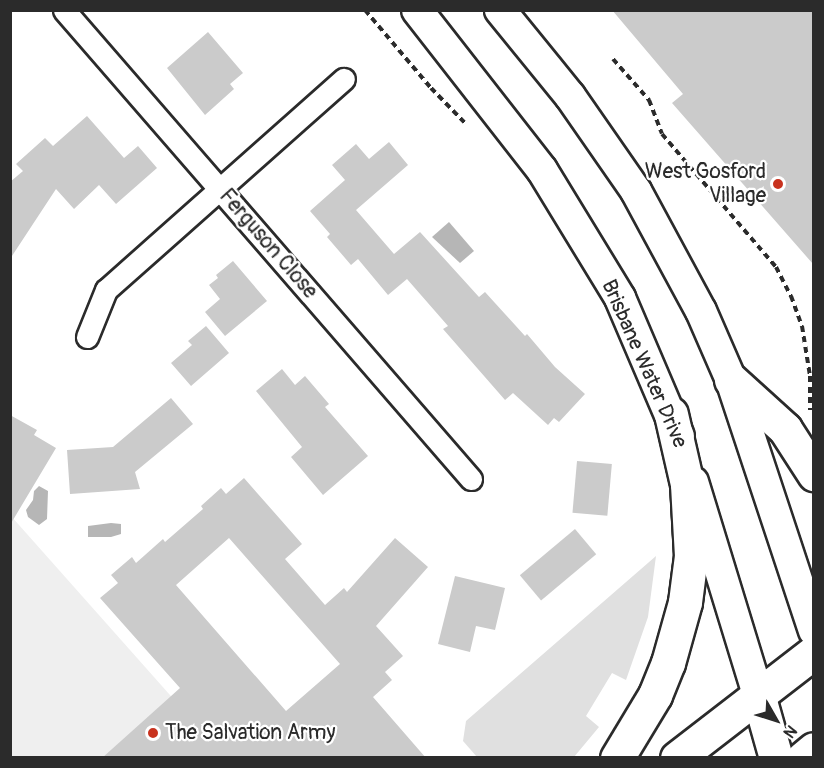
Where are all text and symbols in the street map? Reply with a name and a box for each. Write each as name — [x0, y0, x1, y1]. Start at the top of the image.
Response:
place label: West Gosford Village — [645, 159, 766, 209]
marker: West Gosford Village — [771, 177, 785, 191]
street label: Ferguson Close — [214, 184, 322, 304]
street label: Brisbane Water Drive — [596, 276, 692, 452]
north arrow — [746, 690, 806, 750]
place label: The Salvation Army — [165, 720, 335, 746]
text: N — [779, 721, 801, 742]
marker: The Salvation Army — [146, 726, 160, 740]

